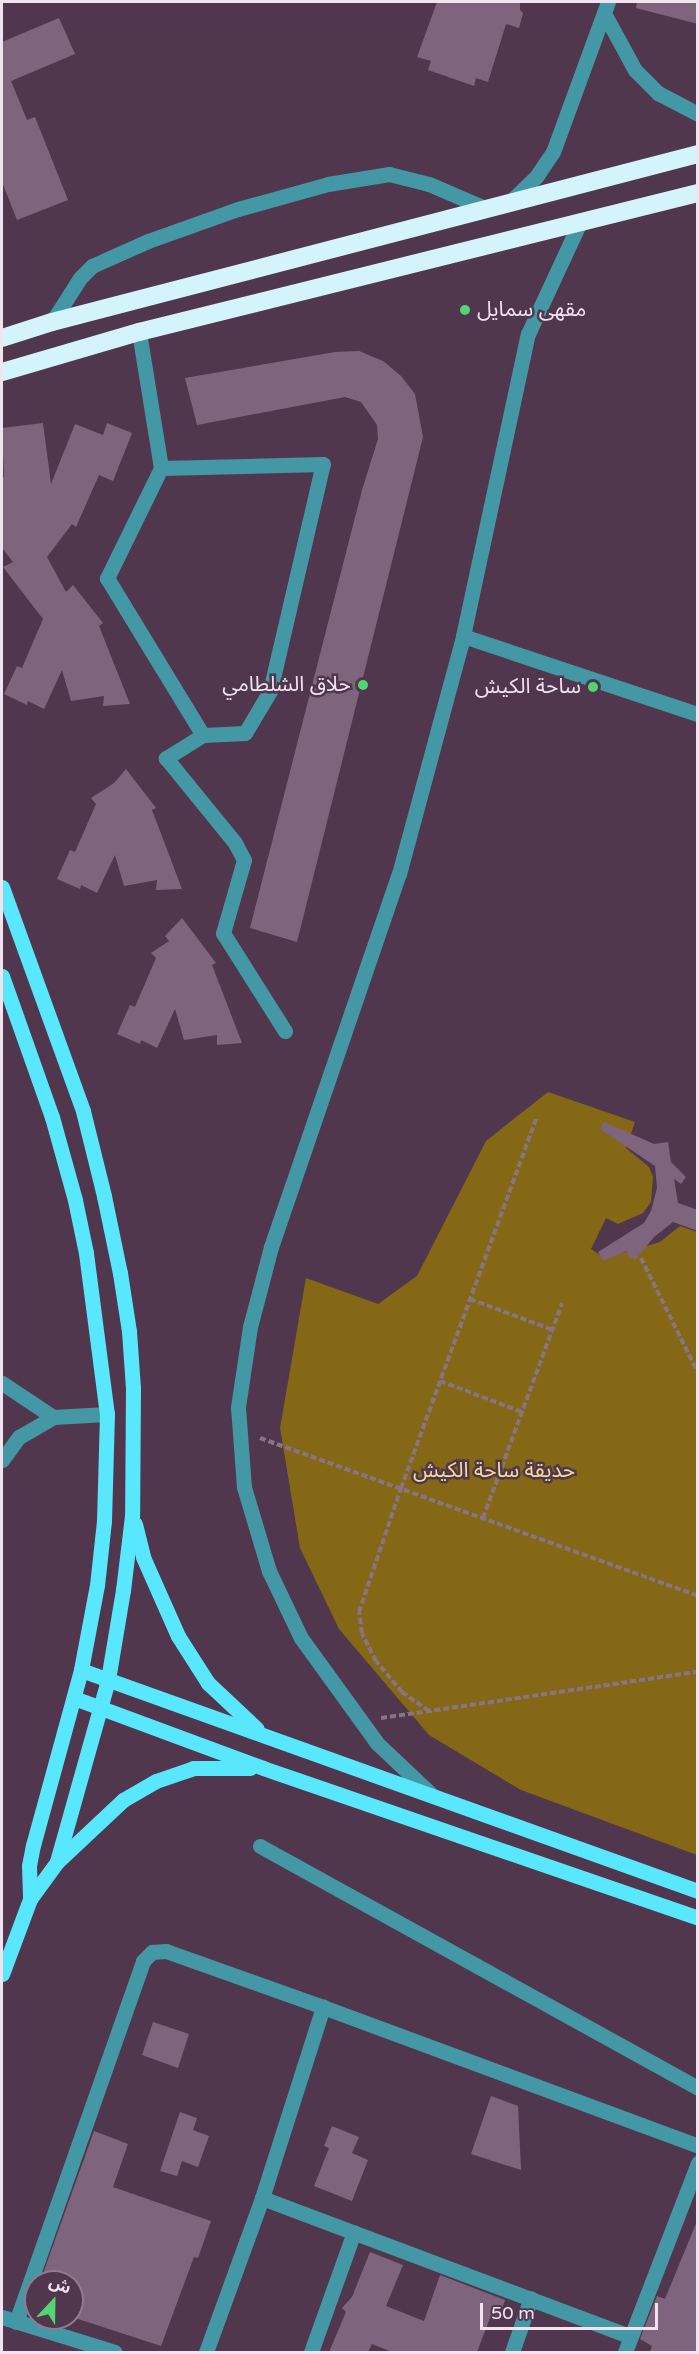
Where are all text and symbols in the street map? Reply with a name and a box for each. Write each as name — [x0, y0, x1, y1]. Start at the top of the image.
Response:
place label: مقهى سمايل — [477, 297, 586, 323]
marker: مقهى سمايل — [458, 303, 472, 317]
place label: حلاق الشلطامي — [222, 672, 351, 698]
place label: ساحة الكيش — [475, 674, 581, 700]
marker: حلاق الشلطامي — [356, 678, 370, 692]
marker: ساحة الكيش — [586, 680, 600, 694]
park label: حديقة ساحة الكيش — [413, 1458, 575, 1484]
north arrow — [24, 2270, 84, 2330]
text: ش — [46, 2272, 74, 2299]
scale bar — [483, 2291, 662, 2329]
text: 50 m — [491, 2302, 535, 2324]

